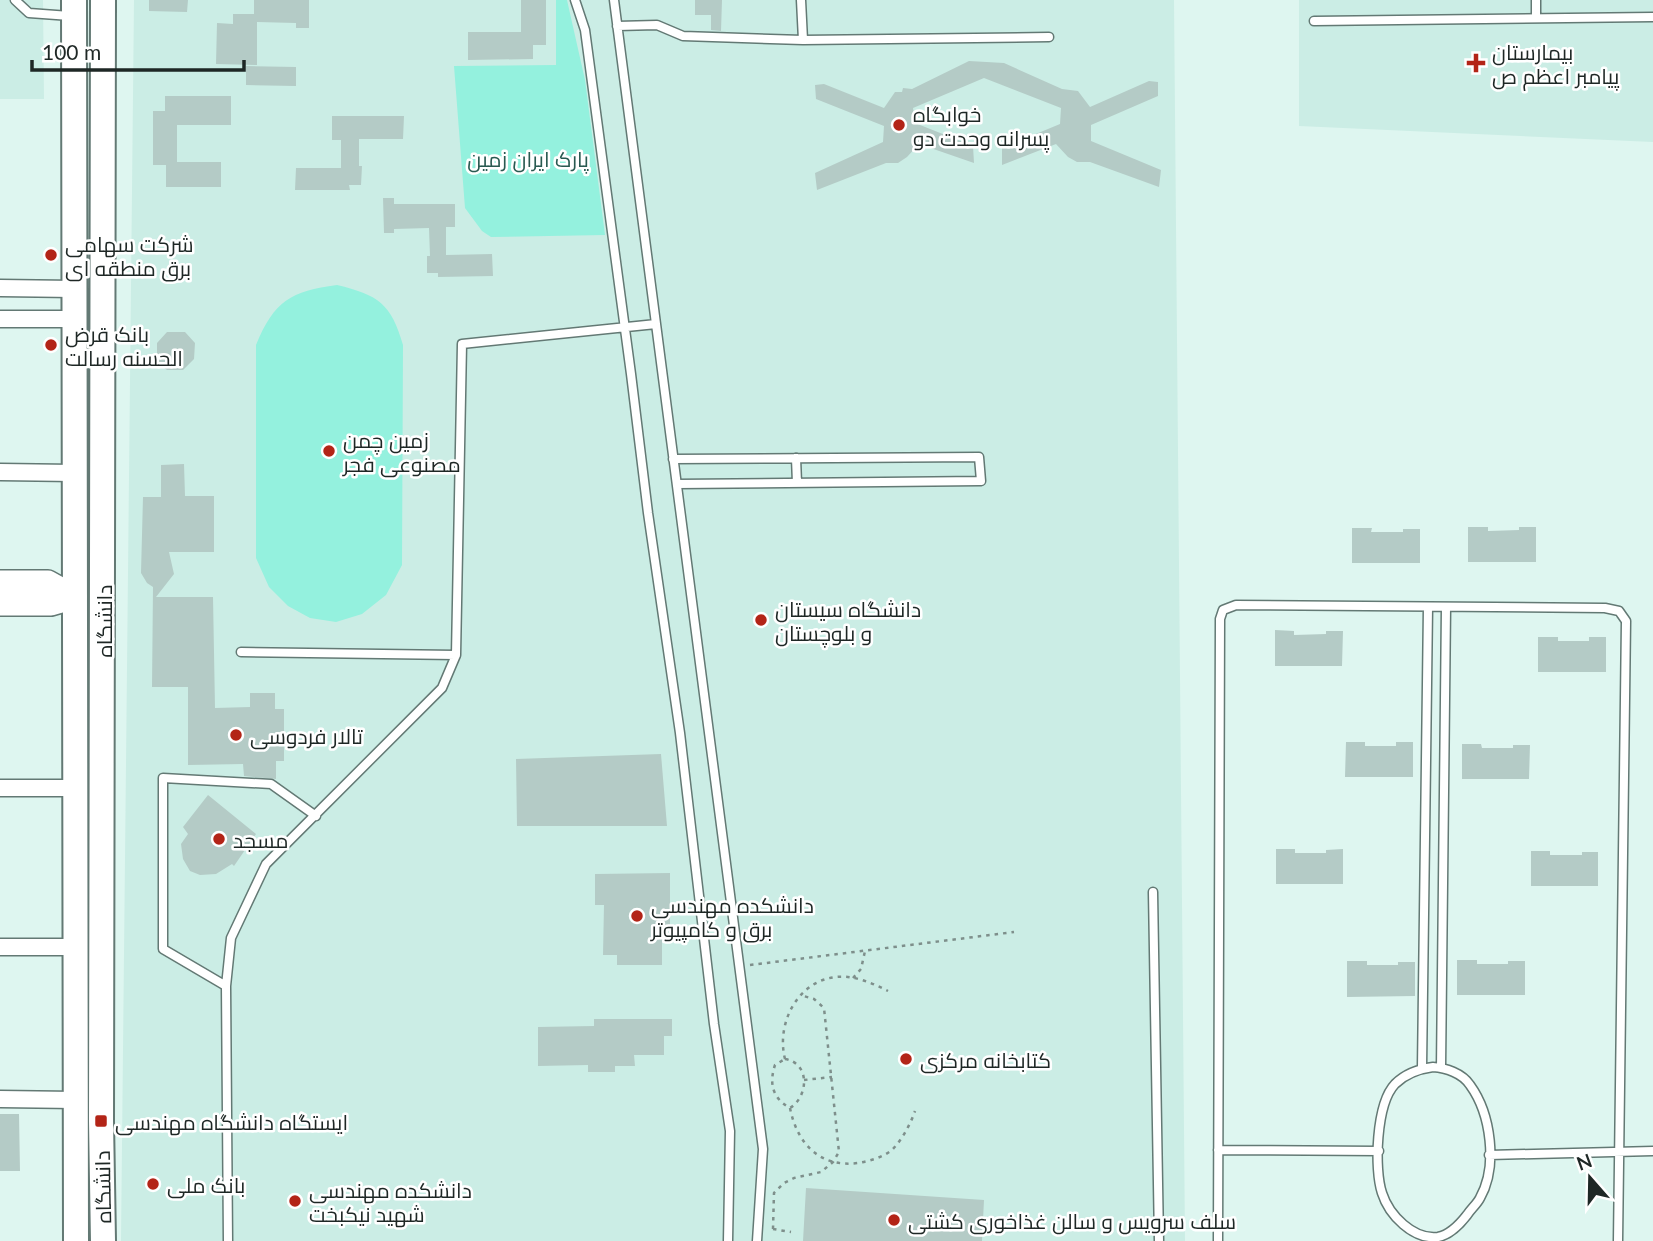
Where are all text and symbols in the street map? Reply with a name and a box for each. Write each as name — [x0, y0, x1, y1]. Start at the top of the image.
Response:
scale bar — [32, 28, 243, 72]
text: 100 m — [42, 39, 101, 64]
place label: بیمارستان پیامبر اعظم ص — [1492, 39, 1620, 91]
marker: بیمارستان پیامبر اعظم ص — [1466, 53, 1486, 73]
place label: خوابگاه پسرانه وحدت دو — [913, 101, 1050, 153]
marker: خوابگاه پسرانه وحدت دو — [891, 117, 907, 133]
park label: پارک ایران زمین — [467, 146, 589, 174]
place label: شرکت سهامی برق منطقه ای — [65, 231, 193, 282]
marker: شرکت سهامی برق منطقه ای — [43, 247, 59, 263]
place label: بانک قرض الحسنه رسالت — [65, 321, 183, 371]
marker: بانک قرض الحسنه رسالت — [43, 337, 59, 353]
place label: زمین چمن مصنوعی فجر — [342, 427, 461, 478]
marker: زمین چمن مصنوعی فجر — [321, 443, 337, 459]
street label: دانشگاه — [91, 585, 116, 657]
place label: دانشگاه سیستان و بلوچستان — [775, 596, 921, 648]
marker: دانشگاه سیستان و بلوچستان — [753, 612, 769, 628]
place label: تالار فردوسی — [250, 723, 363, 750]
marker: تالار فردوسی — [228, 727, 244, 743]
place label: مسجد — [233, 827, 288, 852]
marker: مسجد — [211, 831, 227, 847]
place label: دانشکده مهندسی برق و کامپیوتر — [650, 892, 814, 943]
marker: دانشکده مهندسی برق و کامپیوتر — [629, 908, 645, 924]
place label: کتابخانه مرکزی — [920, 1047, 1051, 1074]
marker: کتابخانه مرکزی — [898, 1051, 914, 1067]
place label: ایستگاه دانشگاه مهندسی — [115, 1109, 348, 1136]
marker: ایستگاه دانشگاه مهندسی — [93, 1113, 109, 1129]
north arrow — [1555, 1143, 1625, 1213]
text: N — [1573, 1148, 1595, 1175]
street label: دانشگاه — [89, 1150, 115, 1224]
place label: بانک ملی — [167, 1172, 245, 1199]
marker: بانک ملی — [145, 1176, 161, 1192]
place label: دانشکده مهندسی شهید نیکبخت — [309, 1177, 472, 1228]
marker: دانشکده مهندسی شهید نیکبخت — [287, 1193, 303, 1209]
place label: سلف سرویس و سالن غذاخوری کشتی — [908, 1208, 1236, 1235]
marker: سلف سرویس و سالن غذاخوری کشتی — [886, 1212, 902, 1228]

